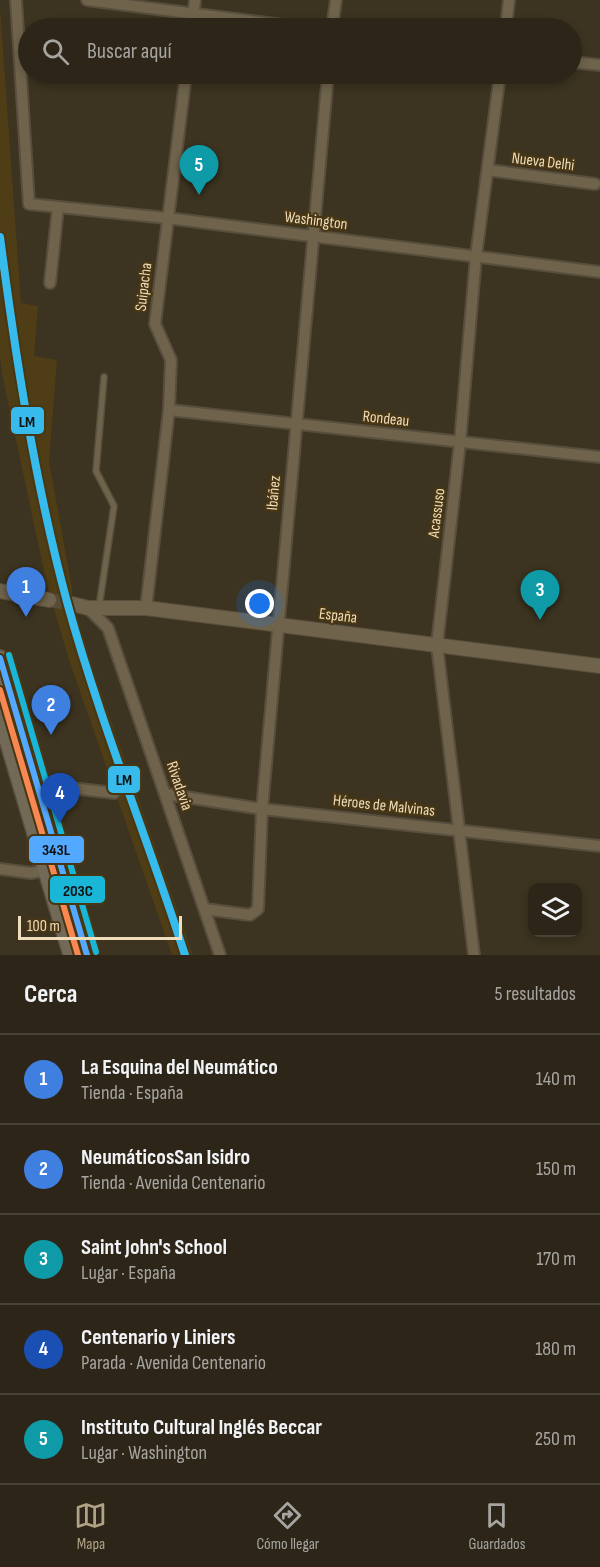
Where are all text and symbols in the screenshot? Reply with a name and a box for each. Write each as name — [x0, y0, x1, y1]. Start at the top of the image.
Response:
search box — [18, 18, 582, 84]
icon: search — [39, 35, 72, 68]
text: Buscar aquí — [87, 38, 172, 65]
pin: 5 — [180, 146, 218, 195]
street label: Nueva Delhi — [511, 149, 575, 175]
street label: Washington — [284, 208, 348, 234]
street label: Suipacha — [132, 262, 156, 312]
line badge: LM — [10, 406, 45, 435]
street label: Rondeau — [362, 407, 410, 431]
text: LM — [19, 413, 35, 432]
street label: Ibáñez — [263, 474, 285, 511]
street label: Acassuso — [424, 487, 449, 540]
pin: 1 — [6, 568, 46, 617]
pin: 3 — [520, 570, 560, 620]
your location — [245, 589, 274, 618]
street label: España — [318, 604, 358, 628]
pin: 2 — [32, 686, 70, 735]
street label: Rivadavia — [162, 759, 196, 813]
line badge: LM — [107, 765, 141, 794]
text: LM — [116, 771, 132, 790]
pin: 4 — [40, 774, 80, 823]
street label: Héroes de Malvinas — [332, 791, 436, 821]
line badge: 343L — [28, 835, 85, 864]
text: 343L — [42, 841, 71, 860]
line badge: 203C — [49, 875, 106, 904]
text: 203C — [63, 882, 93, 901]
map controls — [528, 883, 582, 937]
button: layers — [528, 883, 582, 937]
scale bar — [18, 913, 182, 941]
text: 100 m — [27, 917, 60, 936]
text: Cerca — [24, 979, 77, 1010]
text: 5 resultados — [495, 982, 576, 1006]
text: La Esquina del Neumático — [81, 1054, 278, 1081]
text: 1 — [40, 1067, 47, 1091]
text: 140 m — [536, 1067, 576, 1091]
text: Tienda · España — [81, 1081, 183, 1105]
text: NeumáticosSan Isidro — [81, 1144, 250, 1171]
text: 2 — [39, 1157, 48, 1181]
text: 150 m — [536, 1157, 576, 1181]
text: Tienda · Avenida Centenario — [81, 1171, 266, 1195]
text: Saint John's School — [81, 1234, 227, 1261]
text: 3 — [39, 1247, 48, 1271]
text: 170 m — [536, 1247, 576, 1271]
text: Lugar · España — [81, 1261, 176, 1285]
text: Centenario y Liniers — [81, 1324, 235, 1351]
text: 4 — [39, 1337, 48, 1361]
text: 180 m — [535, 1337, 576, 1361]
text: Parada · Avenida Centenario — [81, 1351, 266, 1375]
text: Instituto Cultural Inglés Beccar — [81, 1414, 322, 1441]
text: 5 — [39, 1427, 48, 1451]
text: 250 m — [535, 1427, 576, 1451]
text: Lugar · Washington — [81, 1441, 207, 1465]
tab: Mapa — [74, 1499, 107, 1554]
tab: Cómo llegar — [256, 1499, 319, 1554]
tab: Guardados — [468, 1499, 526, 1554]

